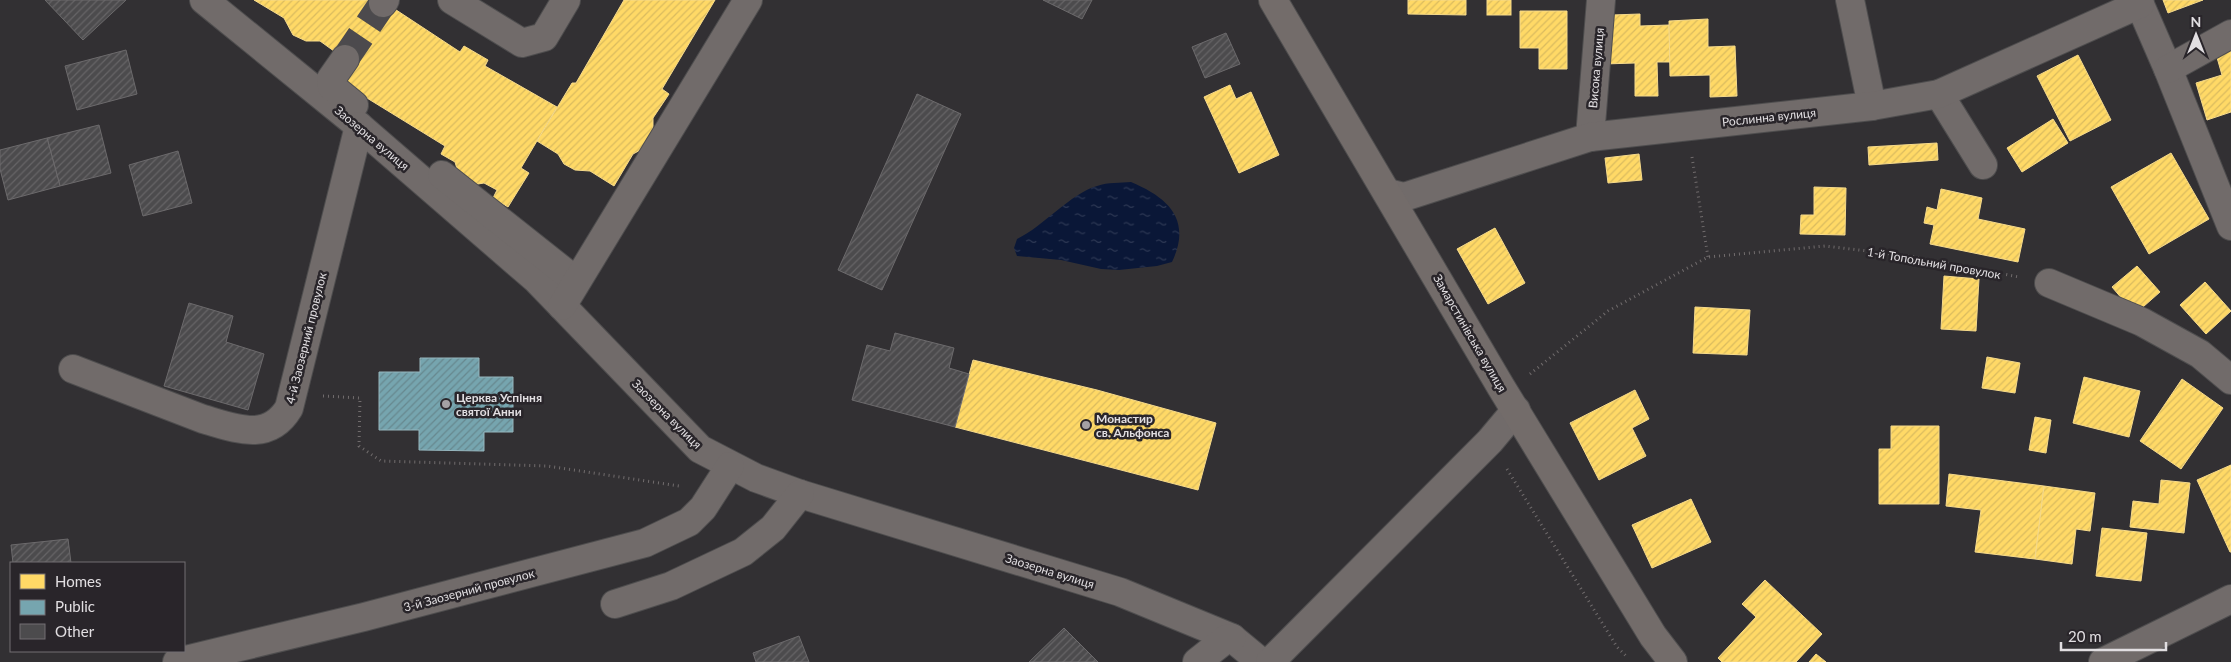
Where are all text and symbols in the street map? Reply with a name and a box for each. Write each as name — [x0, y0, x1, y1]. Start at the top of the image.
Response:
north arrow — [2171, 10, 2221, 60]
text: N — [2191, 13, 2201, 30]
street label: Висока вулиця — [1585, 27, 1607, 109]
street label: Заозерна вулиця — [332, 103, 412, 173]
street label: Рослинна вулиця — [1721, 105, 1817, 129]
street label: 1-й Топольний провулок — [1866, 244, 2003, 282]
street label: 4-й Заозерний провулок — [282, 270, 330, 405]
street label: Замарстинівська вулиця — [1430, 271, 1510, 395]
street label: Заозерна вулиця — [629, 376, 705, 452]
place label: Церква Успіння святої Анни — [456, 390, 542, 419]
marker: Церква Успіння святої Анни — [440, 398, 452, 410]
place label: Монастир св. Альфонса — [1096, 411, 1169, 440]
marker: Монастир св. Альфонса — [1080, 419, 1092, 431]
street label: Заозерна вулиця — [1004, 550, 1096, 592]
legend — [10, 562, 185, 652]
street label: 3-й Заозерний провулок — [402, 565, 537, 615]
text: Homes — [55, 572, 101, 590]
text: Public — [55, 597, 95, 615]
scale bar — [2061, 620, 2166, 652]
text: Other — [55, 622, 95, 640]
text: 20 m — [2068, 627, 2102, 645]

